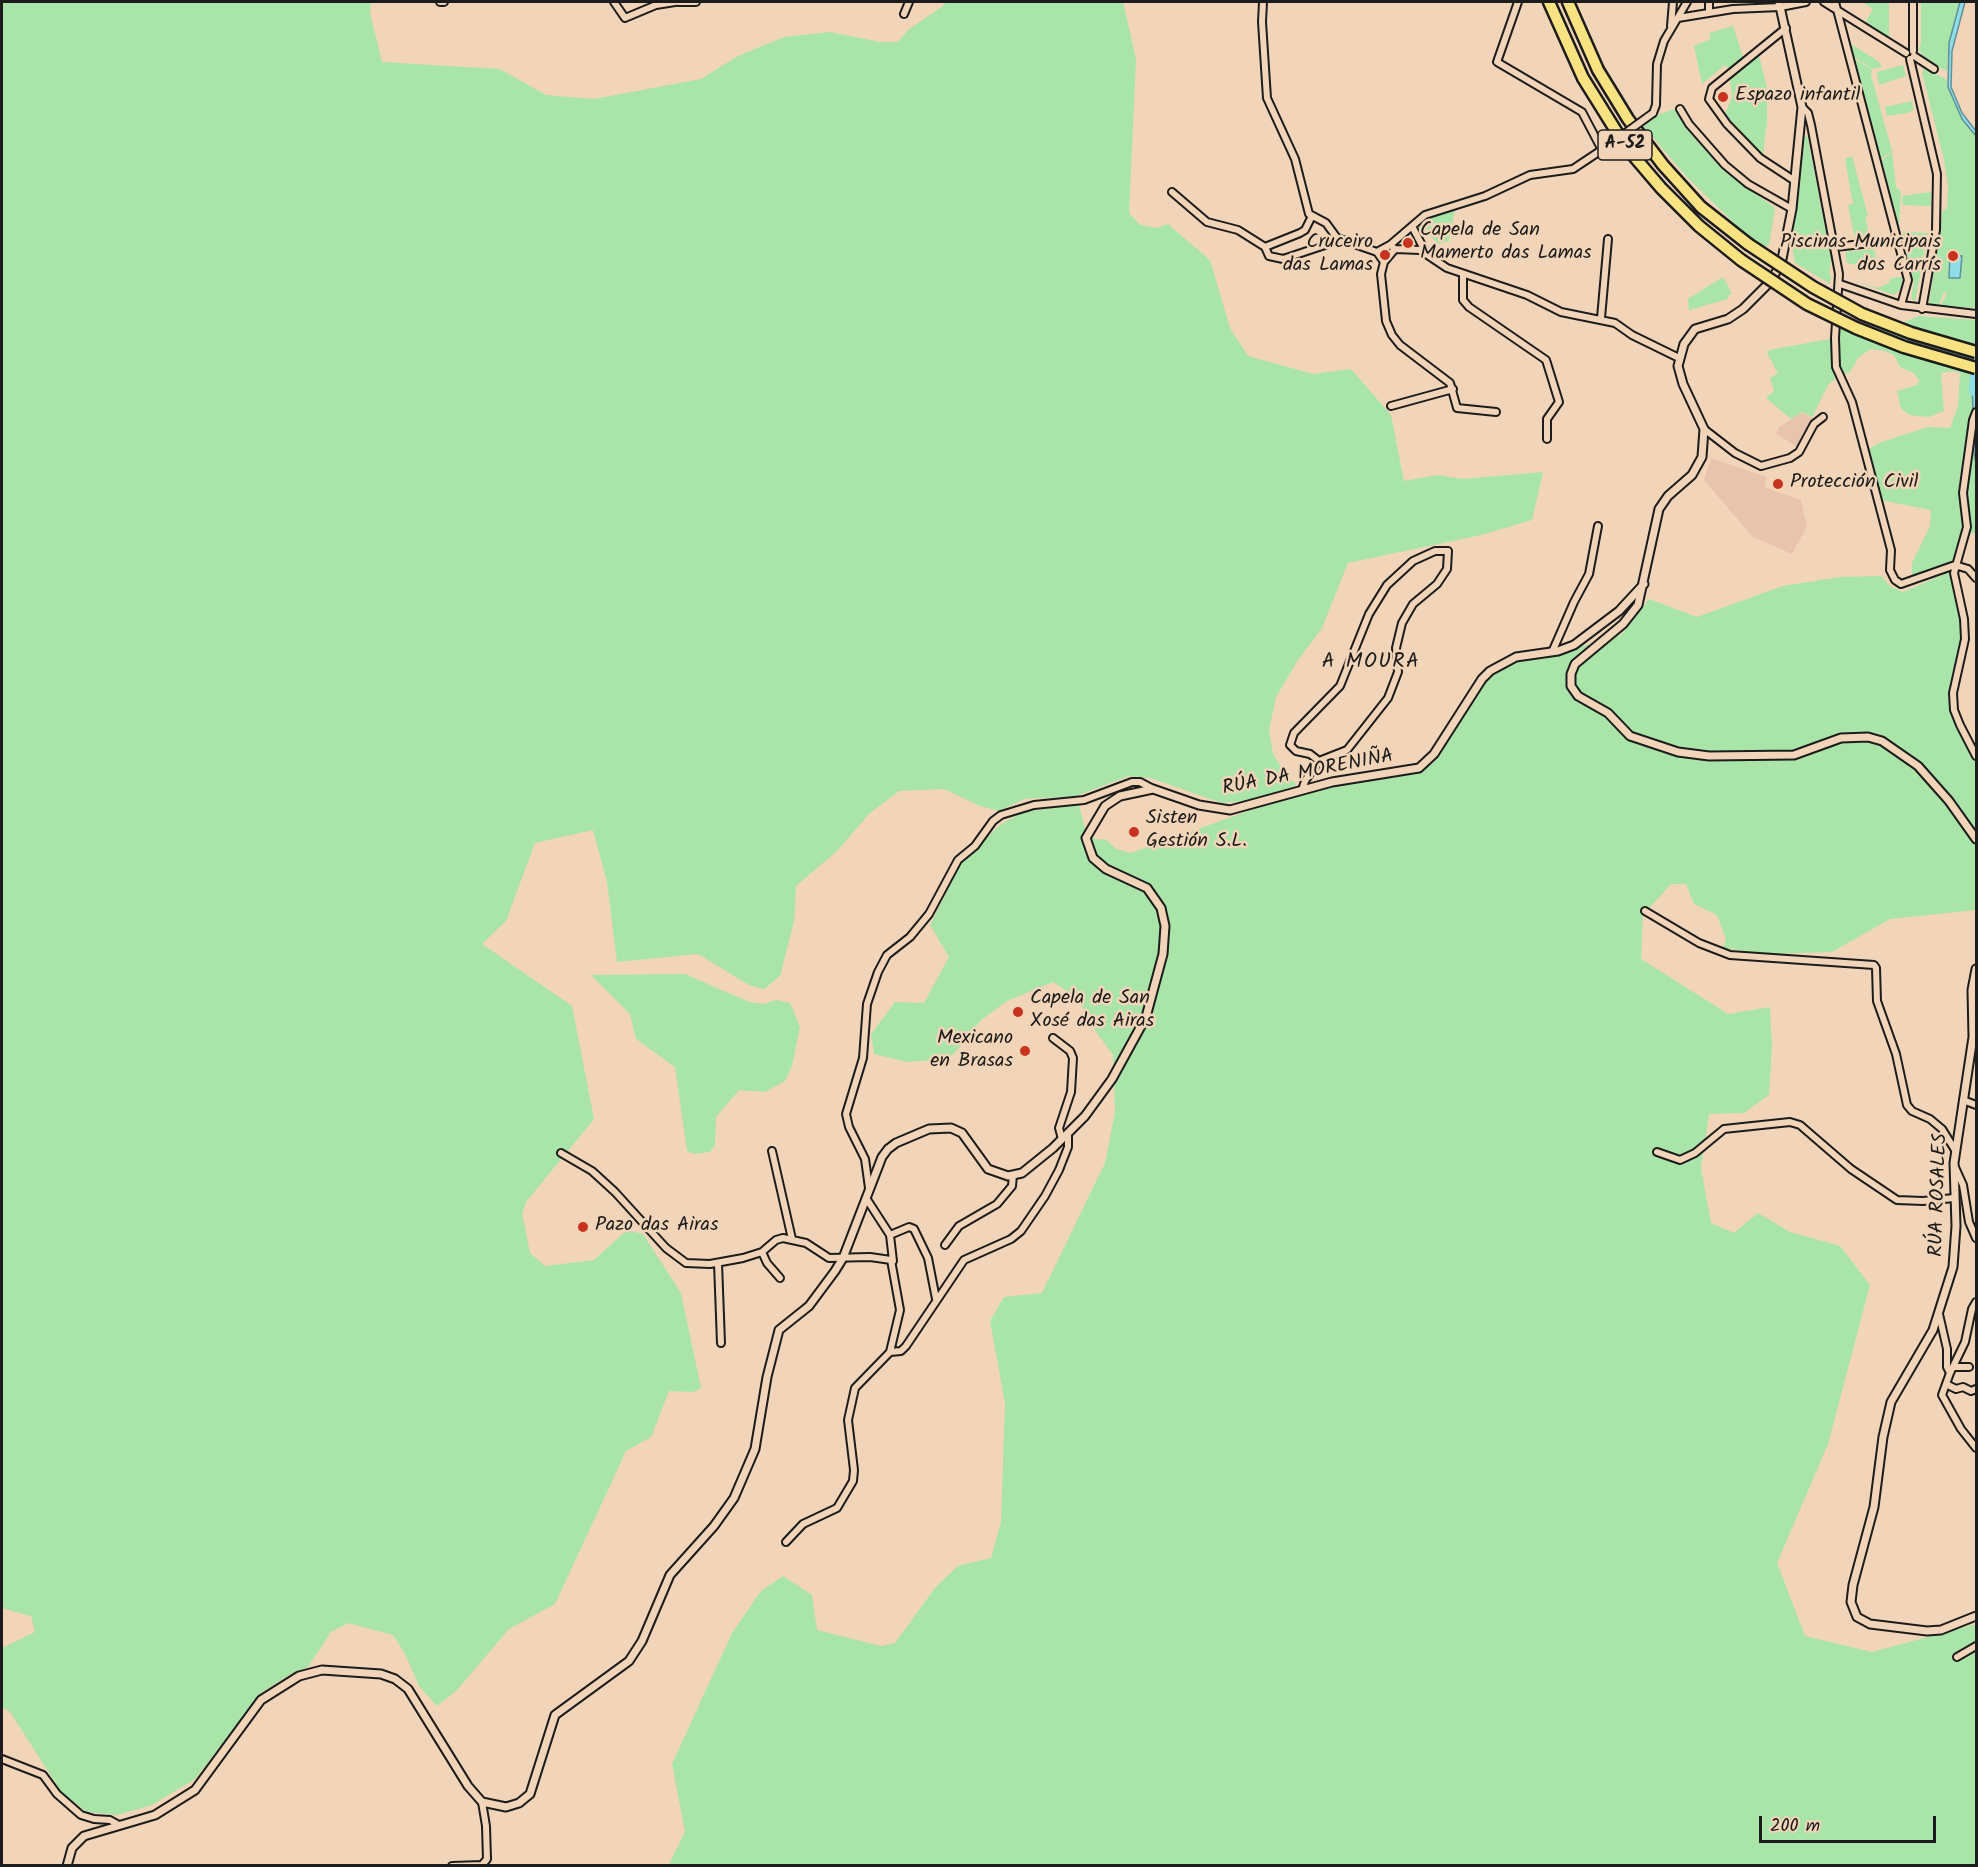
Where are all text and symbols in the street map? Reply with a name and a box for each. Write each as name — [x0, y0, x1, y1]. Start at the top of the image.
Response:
place label: Espazo infantil — [1735, 85, 1860, 109]
marker: Espazo infantil — [1716, 90, 1730, 104]
road number: A-52 — [1598, 130, 1652, 160]
place label: Capela de San Mamerto das Lamas — [1420, 220, 1592, 267]
place label: Cruceiro das Lamas — [1283, 232, 1373, 279]
place label: Piscinas Municipais dos Carrís — [1780, 232, 1941, 279]
marker: Capela de San Mamerto das Lamas — [1401, 236, 1415, 250]
marker: Cruceiro das Lamas — [1378, 248, 1392, 262]
marker: Piscinas Municipais dos Carrís — [1946, 249, 1960, 263]
place label: Protección Civil — [1790, 472, 1918, 496]
marker: Protección Civil — [1771, 477, 1785, 491]
district label: A MOURA — [1322, 650, 1420, 676]
street label: RÚA DA MORENIÑA — [1220, 746, 1396, 802]
place label: Sisten Gestión S.L. — [1146, 808, 1247, 855]
marker: Sisten Gestión S.L. — [1127, 825, 1141, 839]
place label: Capela de San Xosé das Airas — [1030, 988, 1154, 1035]
marker: Capela de San Xosé das Airas — [1011, 1005, 1025, 1019]
place label: Mexicano en Brasas — [930, 1028, 1013, 1075]
marker: Mexicano en Brasas — [1018, 1044, 1032, 1058]
street label: RÚA ROSALES — [1926, 1133, 1954, 1257]
place label: Pazo das Airas — [595, 1215, 718, 1239]
marker: Pazo das Airas — [576, 1220, 590, 1234]
scale bar — [1762, 1804, 1939, 1842]
text: 200 m — [1770, 1812, 1820, 1841]

